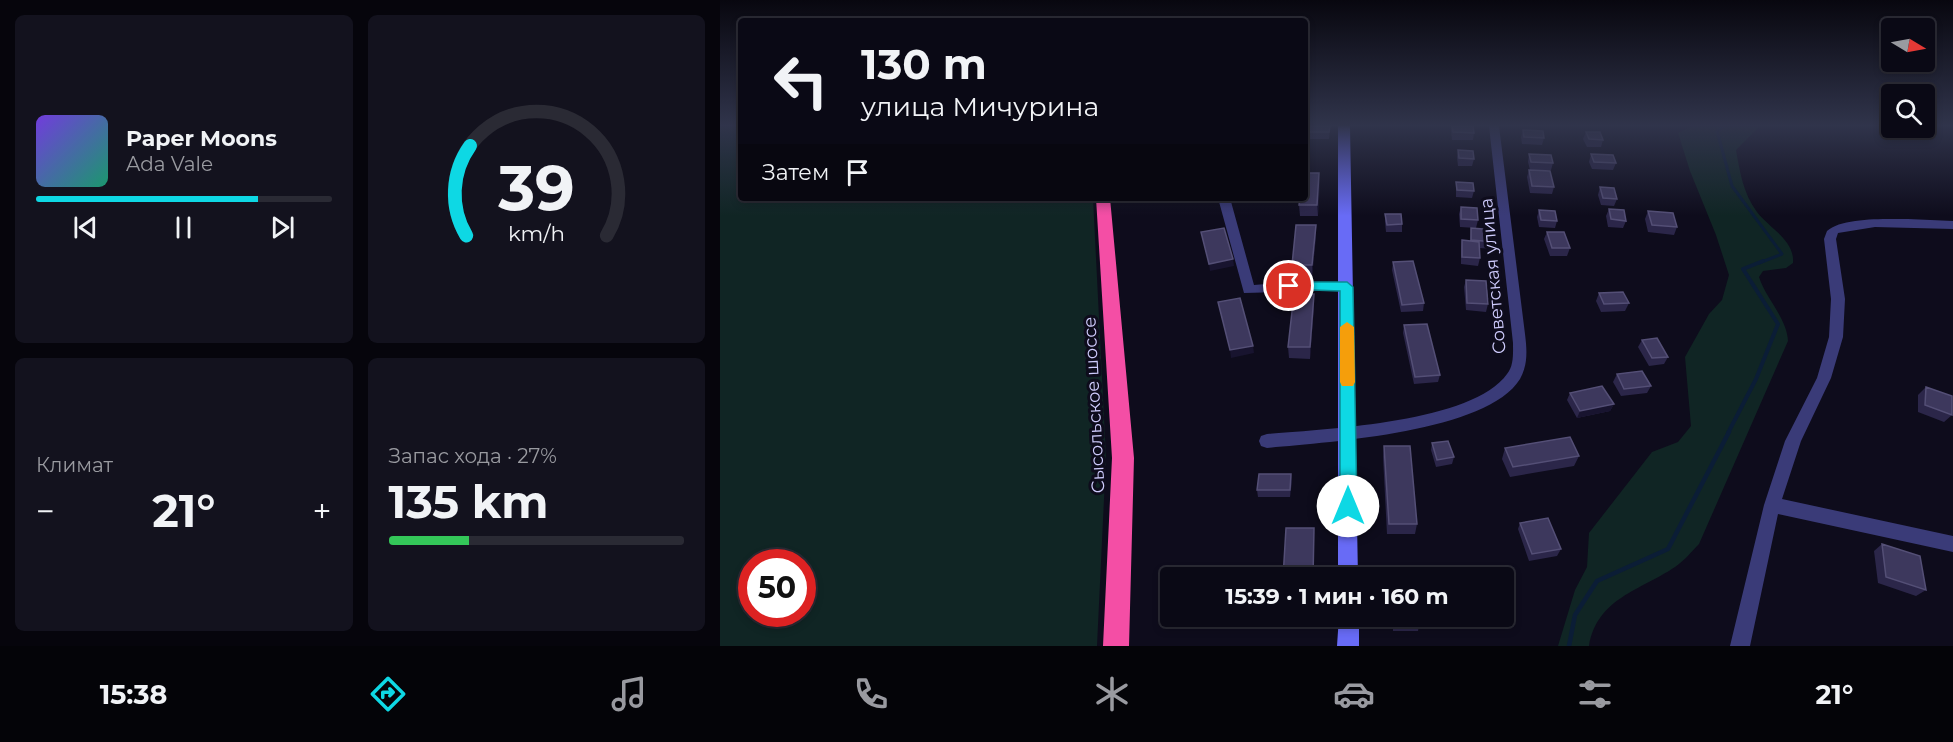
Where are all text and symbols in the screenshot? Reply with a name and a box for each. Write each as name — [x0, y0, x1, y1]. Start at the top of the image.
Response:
north arrow — [1881, 18, 1935, 72]
map controls — [1881, 18, 1935, 138]
text: 130 m — [861, 38, 987, 90]
icon: left — [762, 42, 840, 120]
button: search — [1881, 84, 1935, 138]
text: улица Мичурина — [861, 90, 1099, 123]
text: Paper Moons — [126, 125, 277, 152]
text: 39 — [497, 150, 575, 226]
text: Ada Vale — [126, 152, 213, 176]
icon: arrive — [841, 156, 874, 189]
text: Затем — [762, 159, 829, 186]
street label: Советская улица — [1475, 197, 1511, 355]
icon: previous — [69, 211, 102, 244]
icon: pause — [167, 211, 200, 244]
icon: next — [266, 211, 299, 244]
text: km/h — [508, 221, 565, 247]
pin — [1263, 260, 1314, 311]
icon: arrive — [1272, 269, 1305, 302]
street label: Сысольское шоссе — [1078, 316, 1110, 494]
text: Запас хода · 27% — [389, 444, 557, 468]
text: Климат — [36, 453, 113, 477]
text: 135 km — [389, 474, 548, 529]
position arrow — [1316, 474, 1380, 538]
text: 21° — [152, 483, 215, 538]
text: − — [36, 491, 55, 531]
text: + — [313, 491, 331, 531]
speed limit sign: 50 — [738, 549, 816, 627]
text: 15:39 · 1 мин · 160 m — [1225, 583, 1449, 610]
icon: directions — [367, 673, 409, 715]
icon: music — [608, 673, 650, 715]
icon: phone — [850, 673, 892, 715]
icon: climate — [1091, 673, 1133, 715]
icon: car — [1333, 673, 1375, 715]
icon: filters — [1574, 673, 1616, 715]
text: 15:38 — [100, 678, 167, 711]
text: 21° — [1815, 678, 1853, 711]

